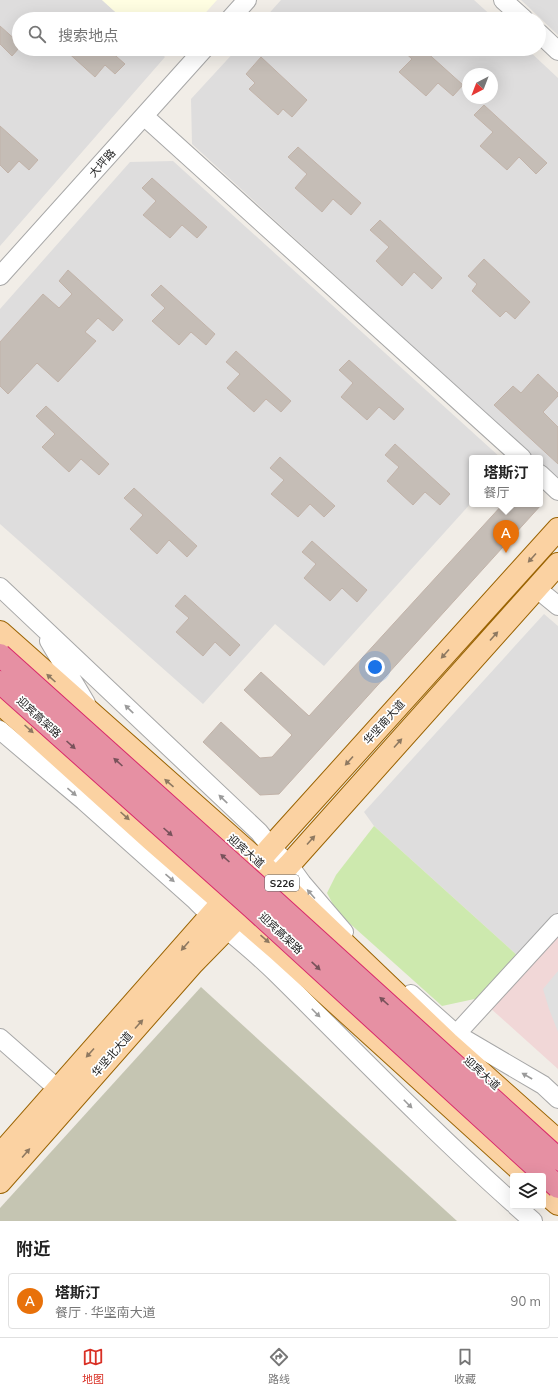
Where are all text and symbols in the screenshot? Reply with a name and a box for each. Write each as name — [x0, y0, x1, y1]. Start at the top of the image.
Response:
search box — [12, 12, 546, 56]
icon: search — [26, 23, 48, 45]
text: 搜索地点 — [58, 26, 118, 45]
north arrow — [462, 68, 498, 104]
street label: 大坪路 — [86, 146, 118, 180]
popup — [469, 455, 543, 507]
text: 塔斯汀 — [483, 463, 529, 482]
text: 餐厅 — [483, 484, 510, 500]
pin: A — [493, 520, 519, 553]
one-way arrow — [528, 553, 537, 562]
one-way arrow — [489, 631, 498, 641]
one-way arrow — [440, 649, 450, 659]
your location — [365, 657, 385, 677]
one-way arrow — [46, 673, 56, 682]
street label: 迎宾高架路 — [14, 693, 64, 741]
street label: 华坚南大道 — [360, 697, 408, 747]
one-way arrow — [124, 704, 134, 714]
one-way arrow — [24, 724, 34, 733]
one-way arrow — [393, 738, 402, 748]
one-way arrow — [66, 741, 76, 750]
one-way arrow — [344, 756, 353, 767]
one-way arrow — [113, 757, 124, 766]
one-way arrow — [164, 778, 174, 787]
one-way arrow — [68, 787, 77, 796]
one-way arrow — [218, 794, 228, 803]
one-way arrow — [120, 811, 130, 821]
one-way arrow — [163, 827, 173, 836]
street label: 迎宾大道 — [225, 831, 267, 871]
one-way arrow — [306, 835, 316, 845]
one-way arrow — [220, 853, 231, 862]
one-way arrow — [165, 873, 175, 882]
road number: S226 — [265, 875, 299, 891]
one-way arrow — [307, 888, 316, 899]
street label: 迎宾高架路 — [256, 909, 306, 957]
one-way arrow — [260, 934, 269, 943]
one-way arrow — [181, 941, 190, 951]
one-way arrow — [311, 961, 322, 970]
one-way arrow — [379, 997, 389, 1006]
one-way arrow — [311, 1008, 321, 1018]
one-way arrow — [134, 1019, 143, 1028]
street label: 华坚北大道 — [89, 1029, 135, 1079]
one-way arrow — [85, 1048, 94, 1059]
street label: 迎宾大道 — [461, 1053, 503, 1093]
one-way arrow — [521, 1072, 533, 1079]
one-way arrow — [404, 1100, 413, 1109]
one-way arrow — [21, 1148, 30, 1158]
map controls — [510, 1173, 546, 1209]
button: layers — [510, 1173, 546, 1209]
text: 附近 — [16, 1238, 50, 1259]
text: 塔斯汀 — [55, 1283, 100, 1302]
text: A — [25, 1293, 35, 1309]
text: 90 m — [511, 1293, 541, 1309]
text: 餐厅 · 华坚南大道 — [55, 1304, 156, 1320]
tab: 地图 — [82, 1346, 104, 1386]
tab: 路线 — [268, 1346, 290, 1386]
tab: 收藏 — [454, 1346, 476, 1386]

